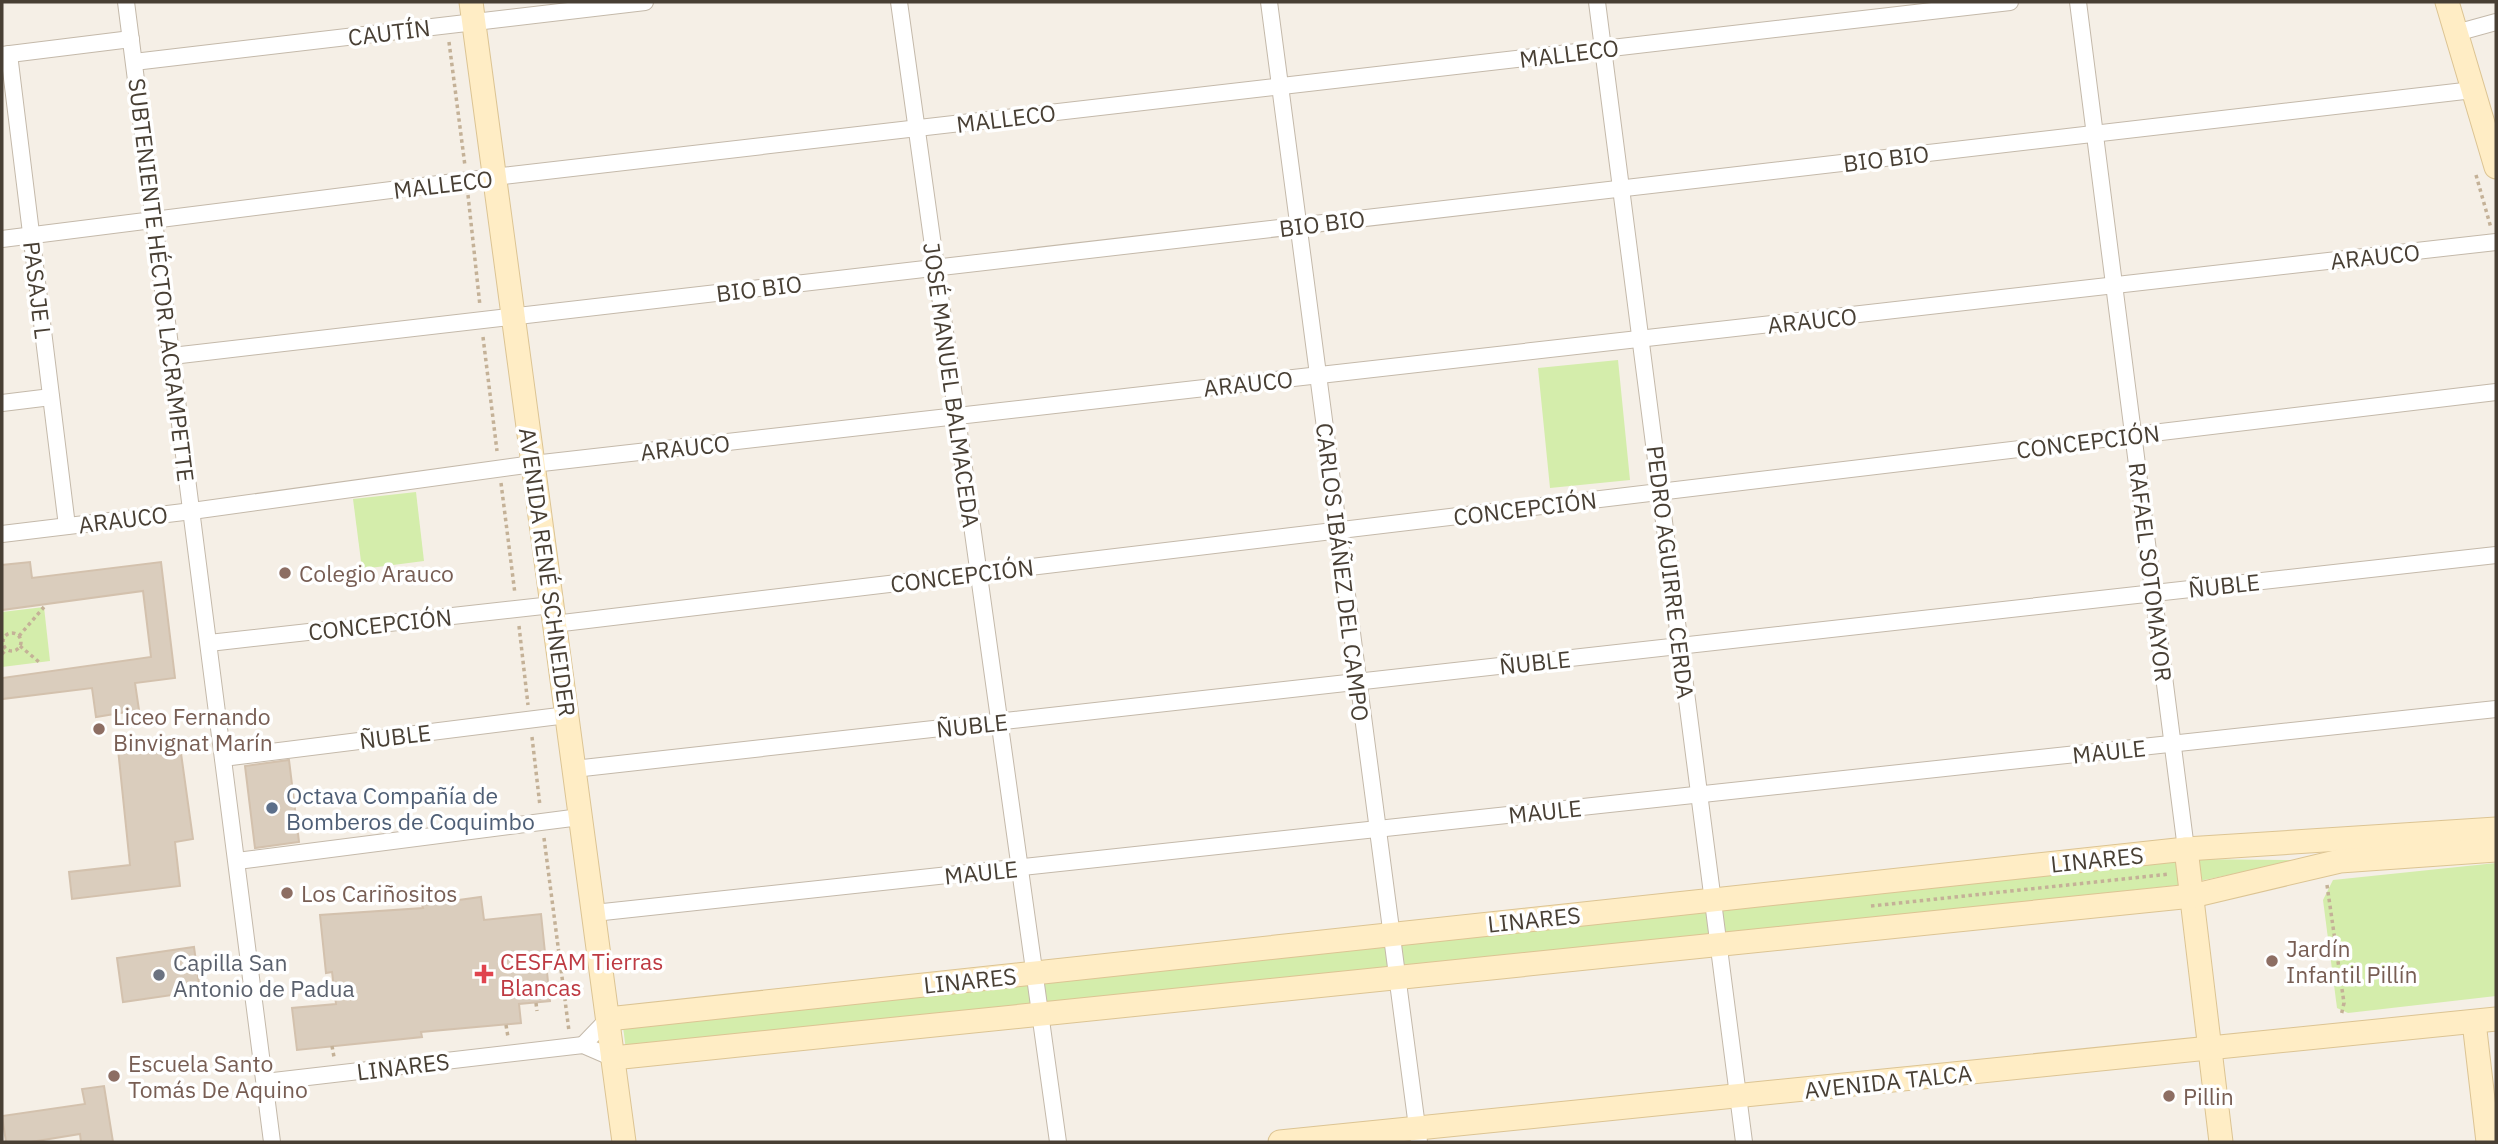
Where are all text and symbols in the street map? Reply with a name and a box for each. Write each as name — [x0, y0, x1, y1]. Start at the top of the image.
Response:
street label: CAUTÍN — [346, 12, 432, 52]
street label: MALLECO — [1517, 32, 1621, 74]
street label: SUBTENIENTE HÉCTOR LACRAMPETTE — [122, 76, 202, 484]
street label: MALLECO — [954, 97, 1058, 139]
street label: BIO BIO — [1841, 138, 1931, 178]
street label: MALLECO — [391, 163, 495, 205]
street label: BIO BIO — [1277, 203, 1367, 243]
street label: ARAUCO — [2329, 236, 2421, 276]
street label: PASAJE L — [17, 240, 59, 340]
street label: JOSÉ MANUEL BALMACEDA — [917, 241, 987, 530]
street label: BIO BIO — [714, 268, 804, 308]
street label: ARAUCO — [1766, 300, 1858, 340]
street label: ARAUCO — [1202, 363, 1294, 403]
street label: CONCEPCIÓN — [2015, 417, 2161, 465]
street label: CARLOS IBÁÑEZ DEL CAMPO — [1310, 421, 1376, 723]
street label: AVENIDA RENÉ SCHNEIDER — [513, 426, 583, 718]
street label: ARAUCO — [639, 427, 731, 467]
street label: PEDRO AGUIRRE CERDA — [1641, 444, 1701, 701]
street label: RAFAEL SOTOMAYOR — [2123, 461, 2179, 683]
street label: CONCEPCIÓN — [1452, 484, 1598, 532]
street label: ARAUCO — [77, 499, 169, 539]
street label: CONCEPCIÓN — [889, 551, 1035, 599]
place label: Colegio Arauco — [299, 558, 454, 588]
marker: Colegio Arauco — [277, 565, 293, 581]
street label: ÑUBLE — [2187, 566, 2261, 604]
street label: CONCEPCIÓN — [307, 602, 453, 646]
street label: ÑUBLE — [1498, 643, 1572, 681]
place label: Liceo Fernando Binvignat Marín — [113, 701, 273, 757]
street label: ÑUBLE — [935, 706, 1009, 744]
street label: ÑUBLE — [358, 717, 432, 755]
marker: Liceo Fernando Binvignat Marín — [91, 721, 107, 737]
street label: MAULE — [2071, 732, 2147, 770]
place label: Octava Compañía de Bomberos de Coquimbo — [286, 780, 535, 836]
street label: MAULE — [1507, 792, 1583, 830]
marker: Octava Compañía de Bomberos de Coquimbo — [264, 800, 280, 816]
street label: LINARES — [2049, 839, 2145, 879]
street label: MAULE — [943, 853, 1019, 891]
place label: Los Cariñositos — [301, 878, 458, 908]
marker: Los Cariñositos — [279, 885, 295, 901]
street label: LINARES — [1486, 899, 1582, 939]
place label: Jardín Infantil Pillín — [2286, 933, 2417, 989]
place label: CESFAM Tierras Blancas — [500, 946, 664, 1002]
place label: Capilla San Antonio de Padua — [173, 947, 355, 1003]
marker: Jardín Infantil Pillín — [2264, 953, 2280, 969]
street label: LINARES — [922, 960, 1018, 1000]
marker: CESFAM Tierras Blancas — [474, 964, 494, 984]
marker: Capilla San Antonio de Padua — [151, 967, 167, 983]
street label: LINARES — [355, 1045, 451, 1087]
place label: Escuela Santo Tomás De Aquino — [128, 1048, 308, 1104]
street label: AVENIDA TALCA — [1803, 1057, 1973, 1105]
marker: Escuela Santo Tomás De Aquino — [106, 1068, 122, 1084]
place label: Pillin — [2183, 1081, 2234, 1111]
marker: Pillin — [2161, 1088, 2177, 1104]

